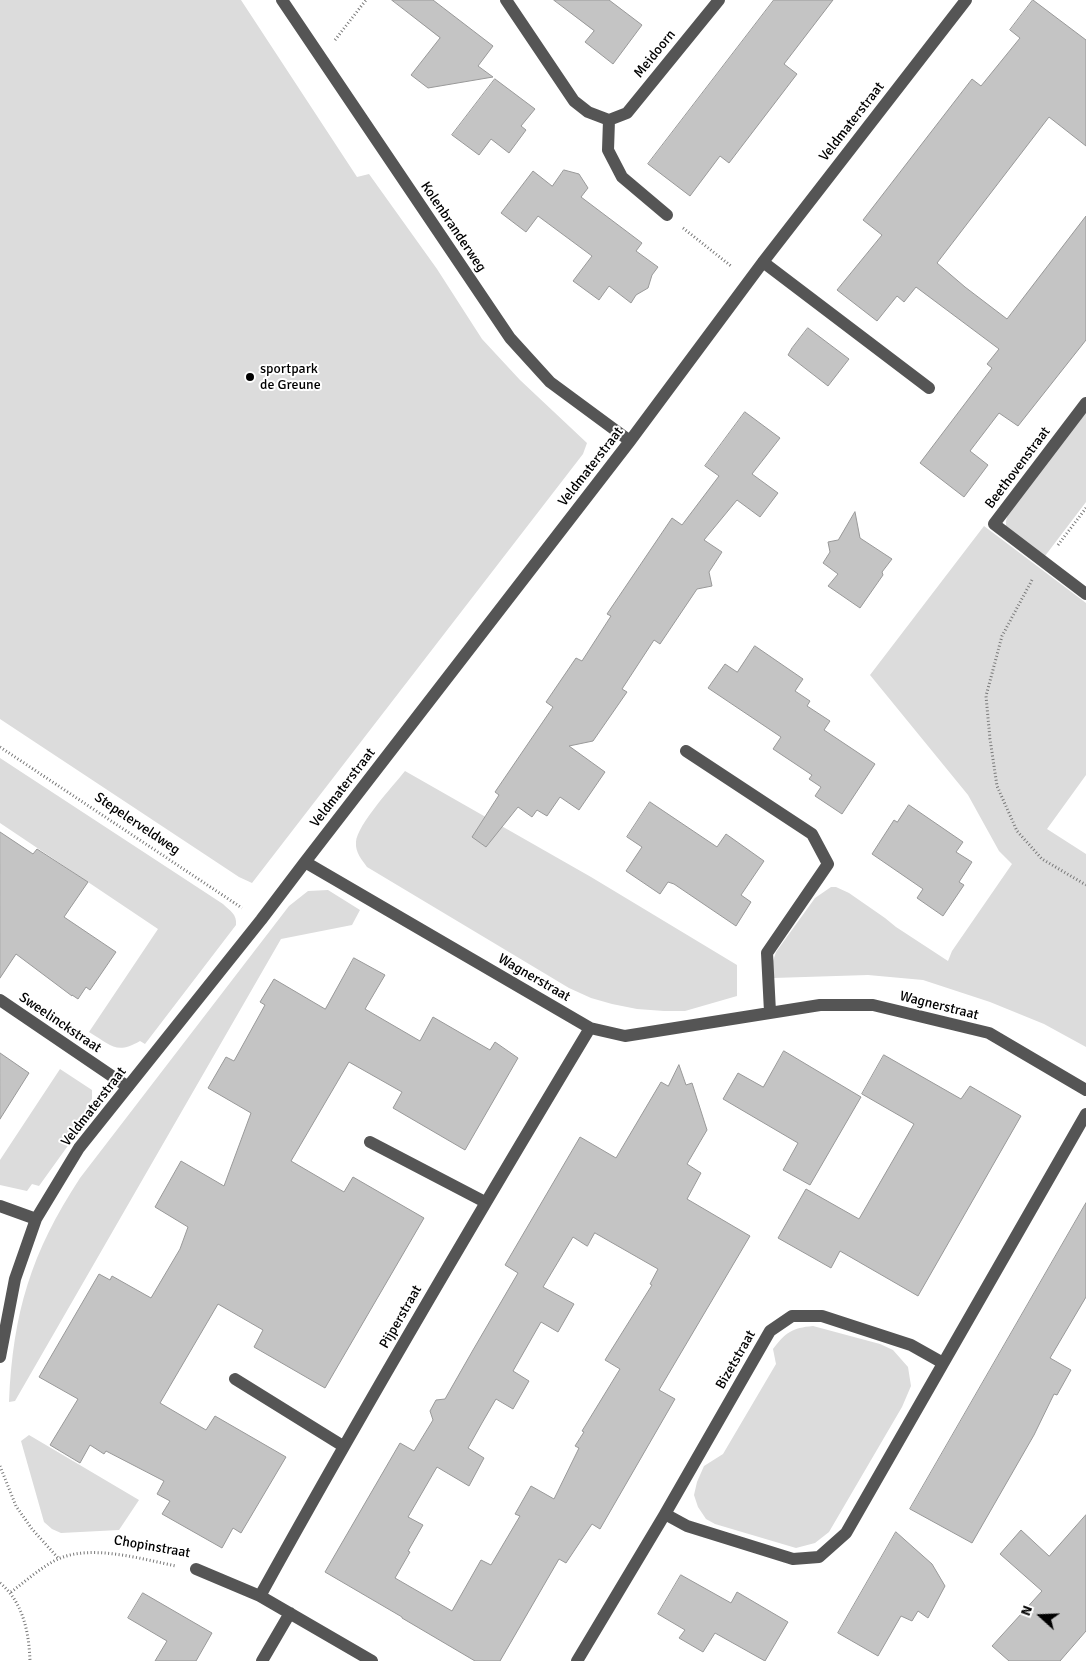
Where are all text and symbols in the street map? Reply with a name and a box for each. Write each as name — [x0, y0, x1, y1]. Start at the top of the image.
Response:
street label: Meidoorn — [631, 27, 679, 81]
street label: Veldmaterstraat — [816, 79, 888, 165]
street label: Kolenbranderweg — [417, 179, 489, 275]
place label: sportpark de Greune — [260, 361, 321, 394]
marker: sportpark de Greune — [244, 371, 256, 383]
street label: Veldmaterstraat — [555, 424, 627, 510]
street label: Beethovenstraat — [982, 424, 1054, 512]
street label: Veldmaterstraat — [307, 745, 379, 831]
street label: Stepelerveldweg — [91, 789, 183, 859]
street label: Wagnerstraat — [495, 951, 573, 1005]
street label: Wagnerstraat — [898, 988, 980, 1024]
street label: Sweelinckstraat — [16, 989, 104, 1057]
street label: Veldmaterstraat — [58, 1064, 130, 1150]
street label: Pijperstraat — [376, 1282, 426, 1352]
street label: Bizetstraat — [712, 1328, 760, 1392]
street label: Chopinstraat — [113, 1532, 191, 1562]
north arrow — [1016, 1591, 1066, 1641]
text: N — [1017, 1603, 1036, 1618]

